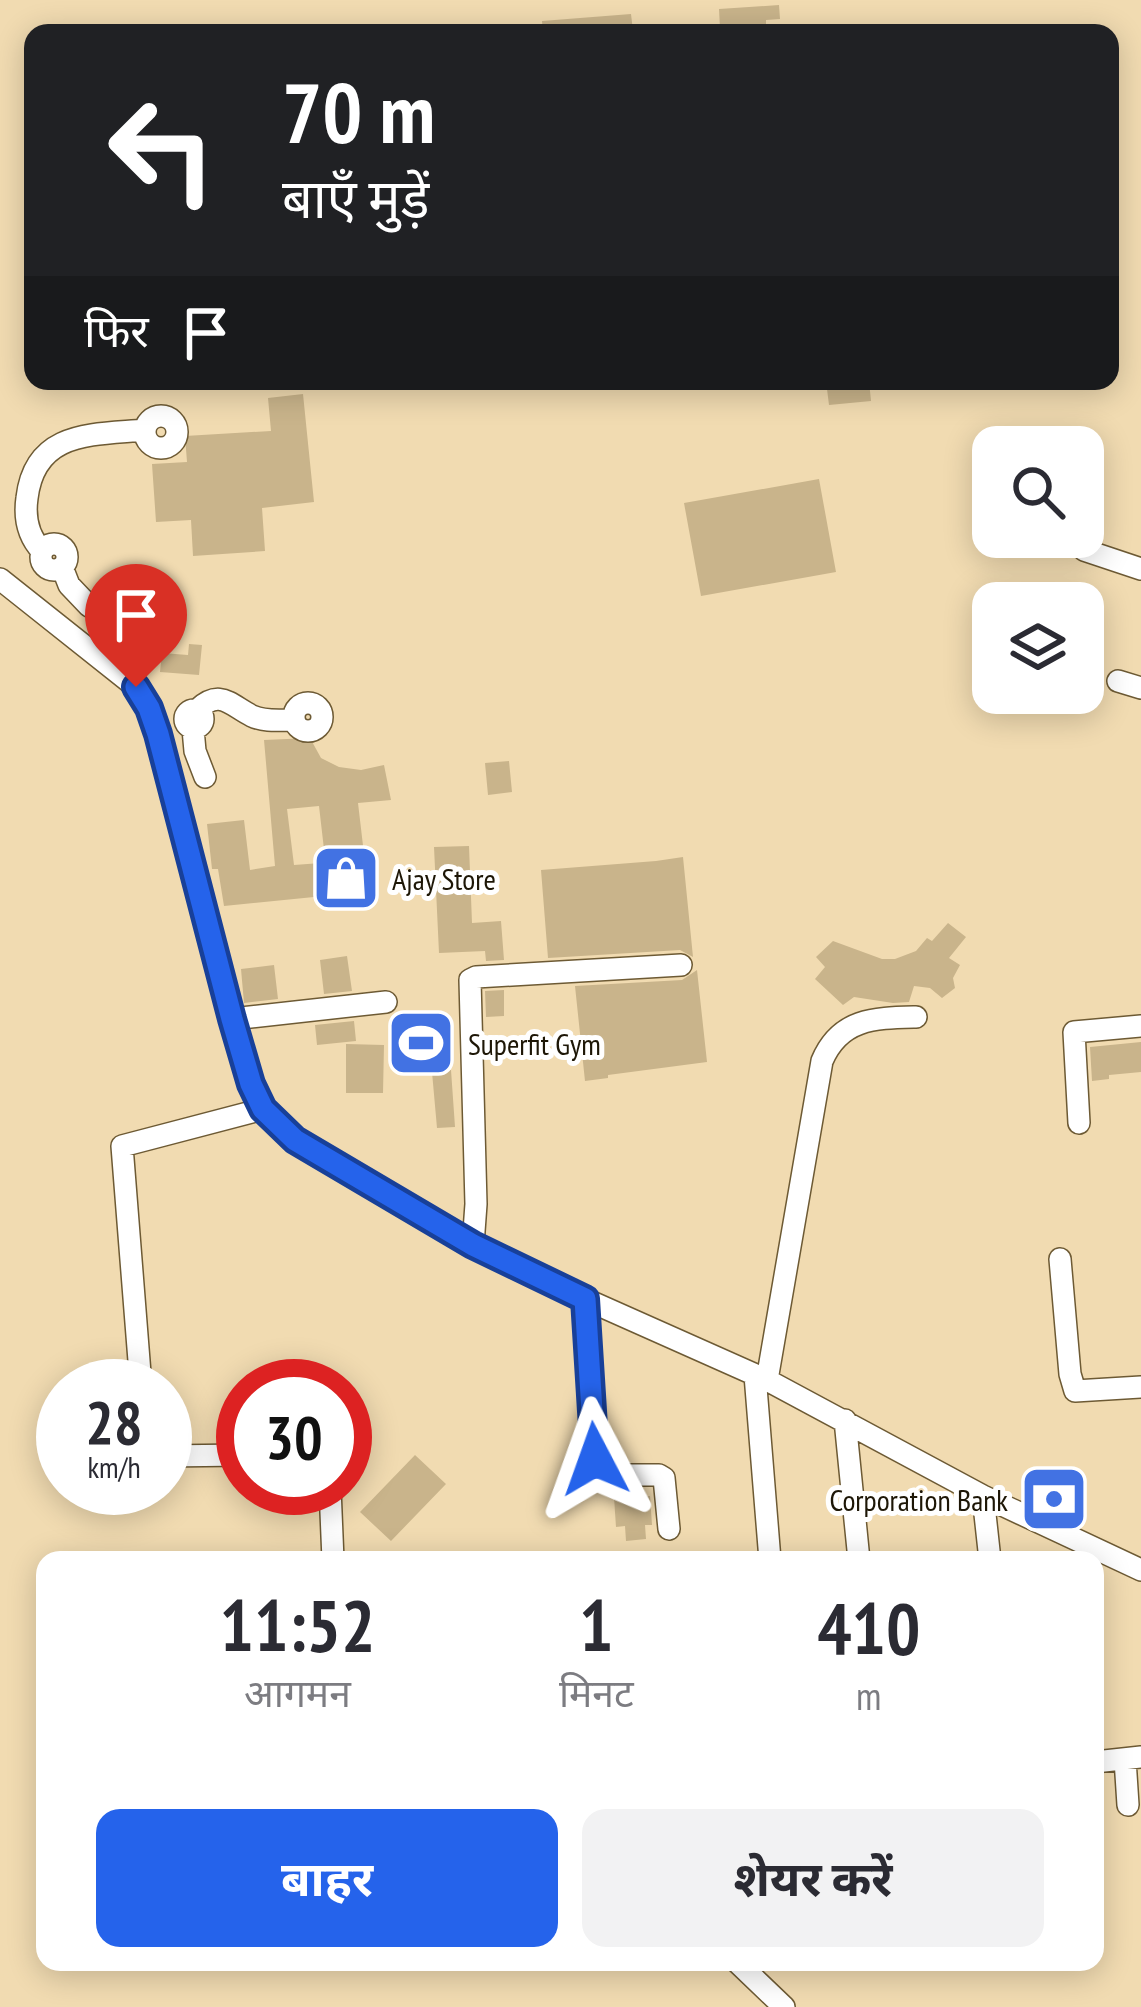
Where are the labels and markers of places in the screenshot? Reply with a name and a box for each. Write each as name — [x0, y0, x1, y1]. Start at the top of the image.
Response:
pin — [85, 564, 187, 687]
shop icon: Ajay Store — [311, 843, 381, 913]
place label: Ajay Store — [392, 859, 496, 898]
sports icon: Superfit Gym — [386, 1008, 456, 1078]
place label: Superfit Gym — [468, 1024, 601, 1063]
bank icon: Corporation Bank — [1019, 1464, 1089, 1534]
place label: Corporation Bank — [830, 1480, 1008, 1519]

